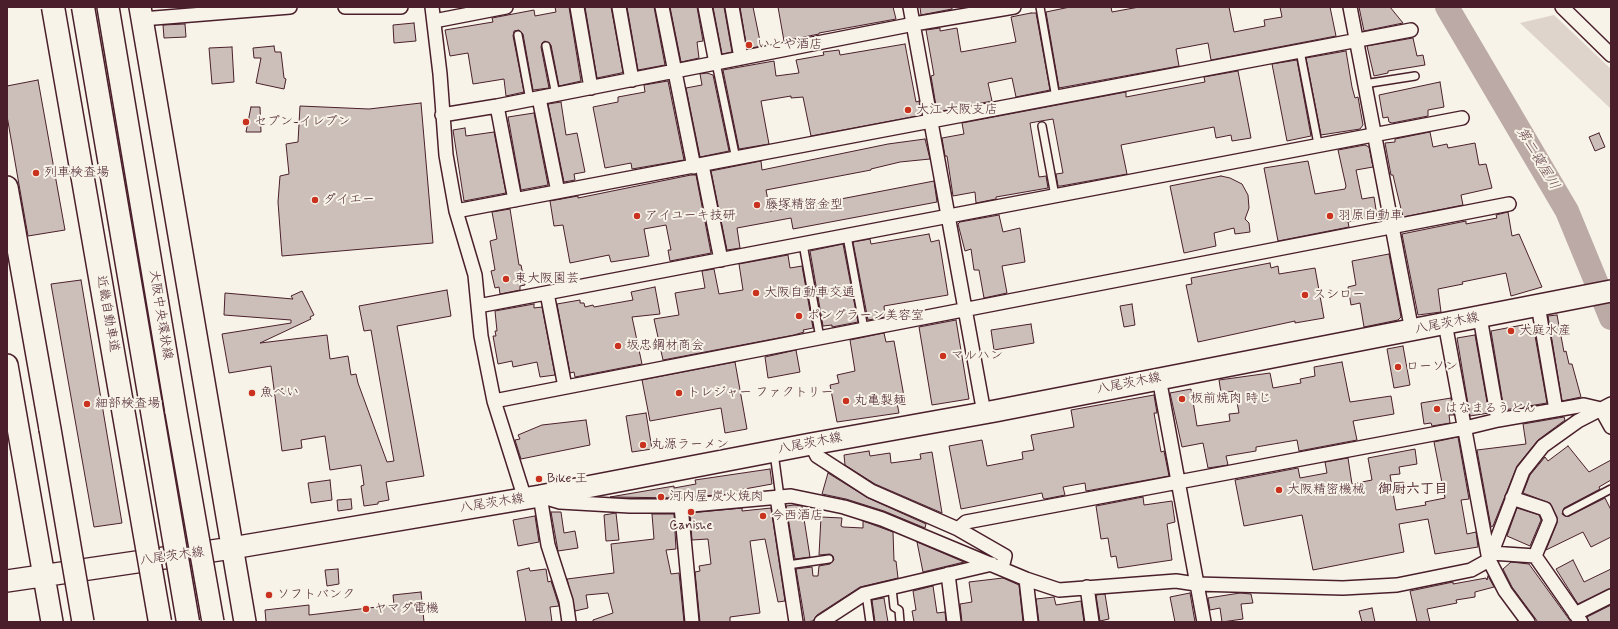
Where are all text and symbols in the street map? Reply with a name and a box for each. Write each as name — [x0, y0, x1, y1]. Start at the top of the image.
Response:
place label: いとや酒店 — [757, 37, 822, 53]
marker: いとや酒店 — [744, 40, 754, 50]
place label: 大江 大阪支店 — [916, 102, 998, 118]
marker: 大江 大阪支店 — [903, 105, 913, 115]
place label: セブン-イレブン — [254, 114, 351, 130]
marker: セブン-イレブン — [241, 117, 251, 127]
water label: 第二寝屋川 — [1512, 125, 1562, 193]
place label: 列車検査場 — [44, 165, 109, 181]
marker: 列車検査場 — [31, 168, 41, 178]
place label: ダイエー — [323, 192, 375, 208]
marker: ダイエー — [310, 195, 320, 205]
place label: 藤塚精密金型 — [765, 197, 843, 213]
marker: 藤塚精密金型 — [752, 200, 762, 210]
place label: アイユーキ技研 — [645, 208, 735, 224]
place label: 羽原自動車 — [1338, 208, 1403, 224]
marker: アイユーキ技研 — [632, 211, 642, 221]
marker: 羽原自動車 — [1325, 211, 1335, 221]
street label: 大阪中央環状線 — [145, 269, 175, 361]
place label: 東大阪園芸 — [514, 271, 579, 287]
street label: 近畿自動車道 — [93, 274, 121, 354]
marker: 東大阪園芸 — [501, 274, 511, 284]
place label: 大阪自動車交通 — [764, 285, 855, 301]
place label: スシロー — [1313, 287, 1365, 303]
marker: 大阪自動車交通 — [751, 288, 761, 298]
marker: スシロー — [1300, 290, 1310, 300]
place label: ポングラーン美容室 — [807, 308, 924, 324]
street label: 八尾茨木線 — [1414, 310, 1480, 338]
marker: ポングラーン美容室 — [794, 311, 804, 321]
place label: 大庭水産 — [1519, 323, 1571, 339]
marker: 大庭水産 — [1506, 326, 1516, 336]
place label: 坂忠鋼材商会 — [626, 338, 704, 354]
marker: 坂忠鋼材商会 — [613, 341, 623, 351]
place label: マルハン — [951, 348, 1003, 364]
marker: マルハン — [938, 351, 948, 361]
place label: ローソン — [1406, 359, 1458, 375]
marker: ローソン — [1393, 362, 1403, 372]
street label: 八尾茨木線 — [1096, 370, 1162, 398]
place label: 魚べい — [260, 385, 299, 401]
place label: トレジャー ファクトリー — [687, 385, 834, 401]
marker: 魚べい — [247, 388, 257, 398]
marker: トレジャー ファクトリー — [674, 388, 684, 398]
place label: 板前焼肉 時じ — [1190, 391, 1272, 407]
place label: 丸亀製麺 — [854, 393, 906, 409]
marker: 板前焼肉 時じ — [1177, 394, 1187, 404]
place label: 細部検査場 — [95, 396, 160, 412]
marker: 丸亀製麺 — [841, 396, 851, 406]
marker: 細部検査場 — [82, 399, 92, 409]
place label: はなまるうどん — [1445, 401, 1536, 417]
marker: はなまるうどん — [1432, 404, 1442, 414]
street label: 八尾茨木線 — [777, 430, 843, 458]
place label: 丸源ラーメン — [651, 437, 729, 453]
marker: 丸源ラーメン — [638, 440, 648, 450]
place label: Bike 王 — [547, 471, 588, 487]
marker: Bike 王 — [534, 474, 544, 484]
place label: 大阪精密機械 — [1287, 482, 1365, 498]
district label: 御厨六丁目 — [1378, 482, 1448, 498]
marker: 大阪精密機械 — [1274, 485, 1284, 495]
place label: 河内屋 炭火焼肉 — [669, 489, 764, 505]
street label: 八尾茨木線 — [459, 491, 525, 517]
marker: 河内屋 炭火焼肉 — [656, 492, 666, 502]
marker: Canishe — [686, 507, 696, 517]
place label: 今西酒店 — [771, 508, 823, 524]
marker: 今西酒店 — [758, 511, 768, 521]
place label: Canishe — [669, 518, 713, 534]
street label: 八尾茨木線 — [139, 545, 205, 569]
place label: ソフトバンク — [277, 587, 355, 603]
marker: ソフトバンク — [264, 590, 274, 600]
place label: ヤマダ電機 — [374, 601, 439, 617]
marker: ヤマダ電機 — [361, 604, 371, 614]

